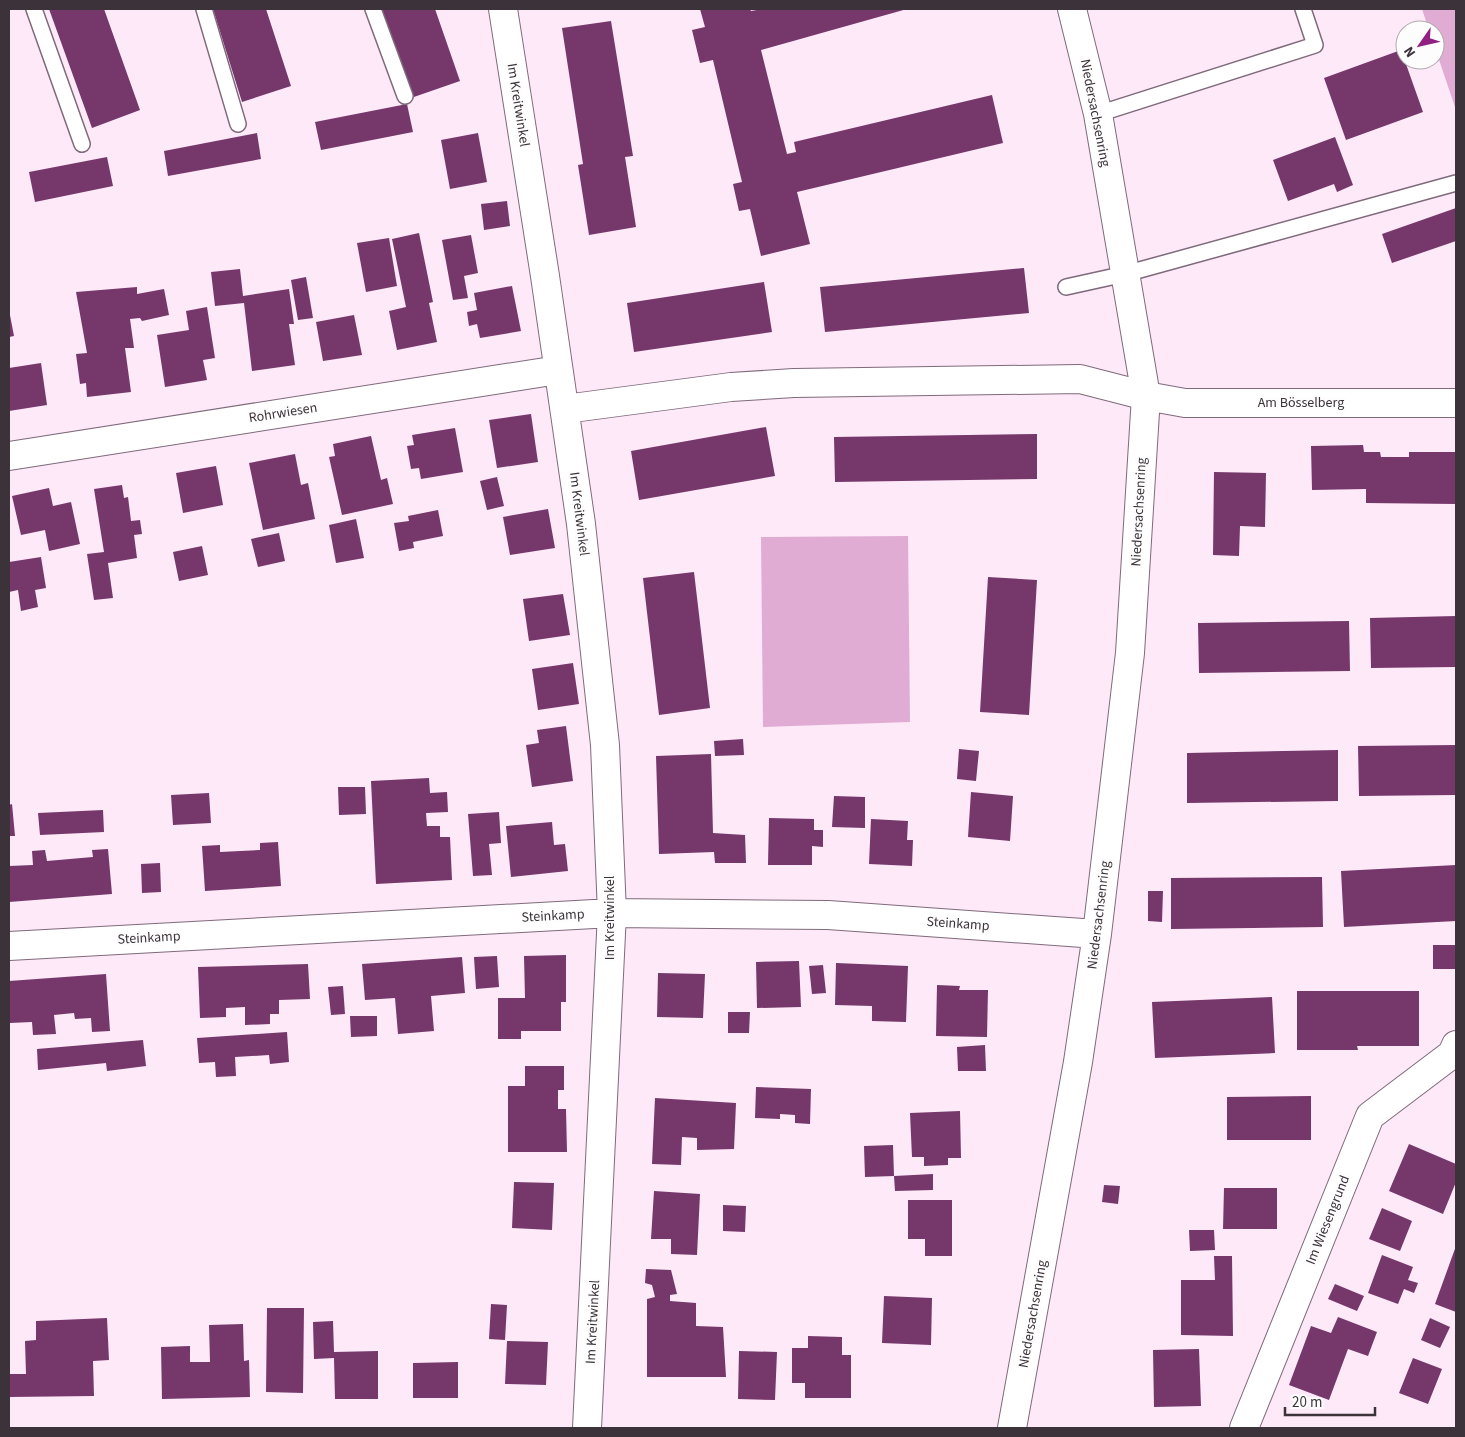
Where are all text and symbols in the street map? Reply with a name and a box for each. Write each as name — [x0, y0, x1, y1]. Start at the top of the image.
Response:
north arrow — [1395, 20, 1445, 70]
text: N — [1399, 42, 1421, 61]
street label: Niedersachsenring — [1075, 57, 1115, 169]
street label: Im Kreitwinkel — [502, 62, 535, 149]
street label: Am Bösselberg — [1258, 393, 1344, 413]
street label: Rohrwiesen — [247, 398, 319, 428]
street label: Niedersachsenring — [1126, 457, 1152, 567]
street label: Im Kreitwinkel — [564, 471, 594, 558]
street label: Niedersachsenring — [1082, 860, 1116, 970]
street label: Im Kreitwinkel — [600, 875, 620, 960]
street label: Steinkamp — [521, 904, 585, 928]
street label: Steinkamp — [926, 912, 990, 936]
street label: Steinkamp — [117, 926, 181, 950]
street label: Im Wiesengrund — [1301, 1172, 1355, 1268]
street label: Niedersachsenring — [1014, 1258, 1052, 1370]
street label: Im Kreitwinkel — [581, 1279, 605, 1365]
scale bar — [1285, 1384, 1375, 1416]
text: 20 m — [1292, 1392, 1322, 1413]

